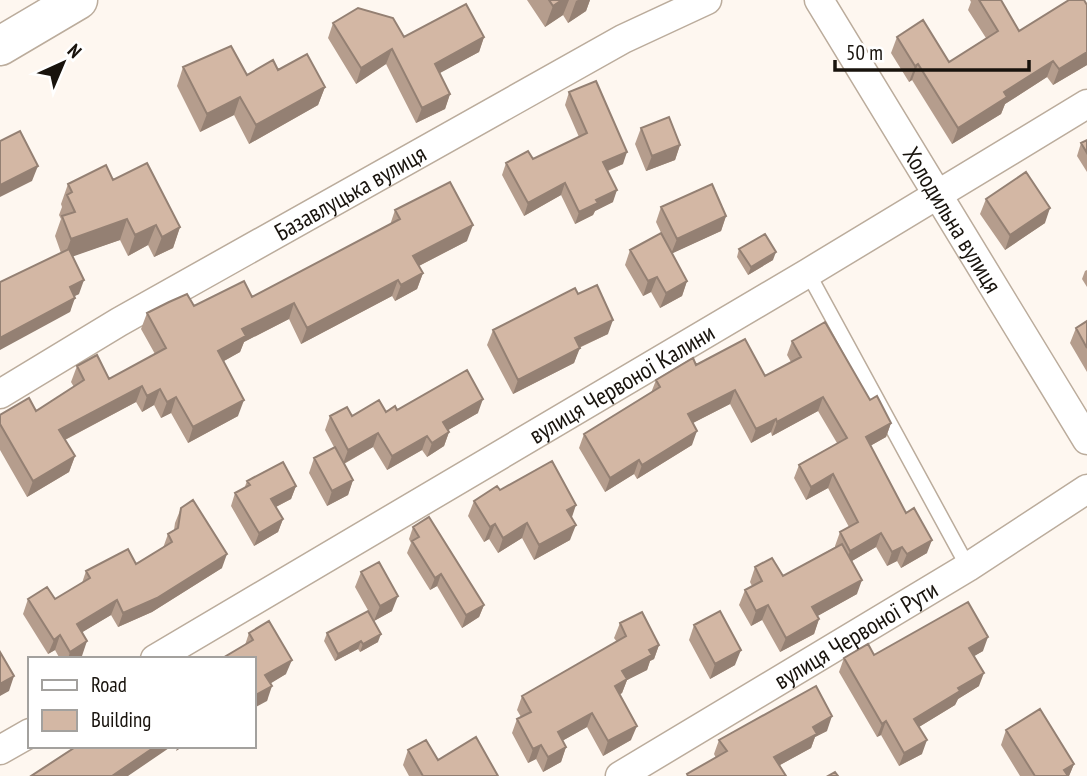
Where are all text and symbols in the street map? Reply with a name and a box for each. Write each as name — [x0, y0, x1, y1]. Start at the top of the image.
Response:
north arrow — [28, 28, 98, 98]
scale bar — [835, 28, 1029, 72]
text: N — [63, 39, 87, 63]
text: 50 m — [846, 39, 883, 66]
street label: Базавлуцька вулиця — [269, 137, 431, 247]
street label: Холодильна вулиця — [896, 141, 1009, 298]
street label: вулиця Червоної Калини — [523, 316, 720, 450]
street label: вулиця Червоної Рути — [768, 573, 943, 695]
legend — [28, 657, 256, 748]
text: Road — [91, 671, 127, 698]
text: Building — [91, 706, 151, 733]

